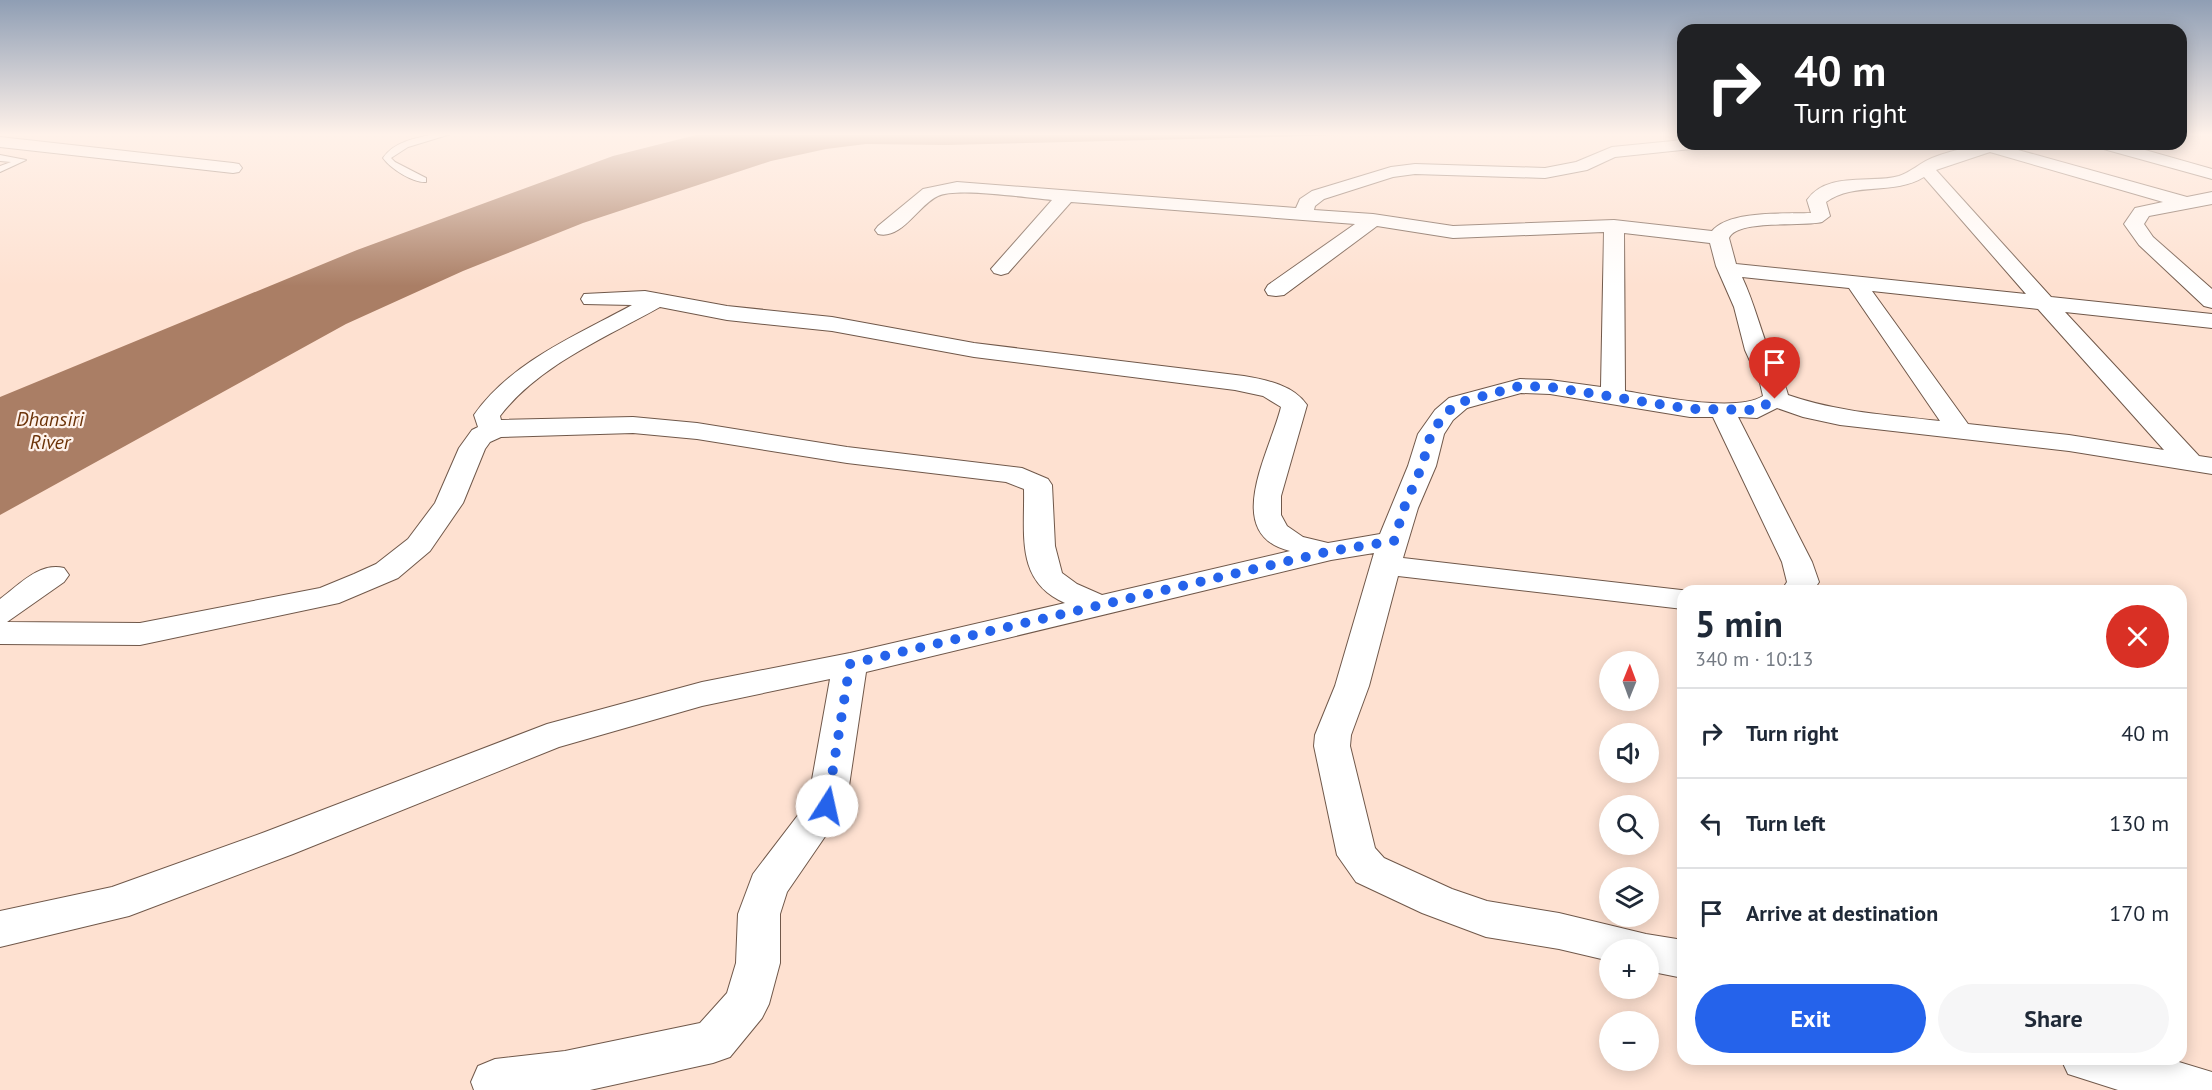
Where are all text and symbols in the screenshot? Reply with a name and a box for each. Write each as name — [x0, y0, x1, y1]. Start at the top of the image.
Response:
text: 40 m — [1794, 43, 1886, 98]
icon: right — [1695, 48, 1773, 126]
text: Turn right — [1794, 96, 1907, 130]
pin — [1749, 337, 1800, 399]
icon: arrive — [1758, 346, 1791, 379]
water label: Dhansiri River — [16, 406, 85, 455]
text: 5 min — [1695, 600, 1783, 647]
button: close — [2106, 605, 2169, 668]
text: 340 m · 10:13 — [1695, 646, 1813, 672]
north arrow — [1599, 651, 1659, 711]
map controls — [1599, 651, 1659, 1071]
icon: right — [1695, 717, 1728, 750]
text: Turn right — [1746, 719, 1838, 747]
text: 40 m — [2121, 719, 2169, 747]
button: sound — [1599, 723, 1659, 783]
position arrow — [795, 774, 859, 838]
button: search — [1599, 795, 1659, 855]
icon: left — [1695, 807, 1728, 840]
text: Turn left — [1746, 809, 1826, 837]
text: 130 m — [2109, 809, 2169, 837]
button: layers — [1599, 867, 1659, 927]
icon: arrive — [1695, 897, 1728, 930]
text: Arrive at destination — [1746, 899, 1938, 927]
text: 170 m — [2109, 899, 2169, 927]
button: + — [1599, 939, 1659, 999]
button: Exit — [1695, 984, 1926, 1053]
button: Share — [1938, 984, 2169, 1053]
button: − — [1599, 1011, 1659, 1071]

